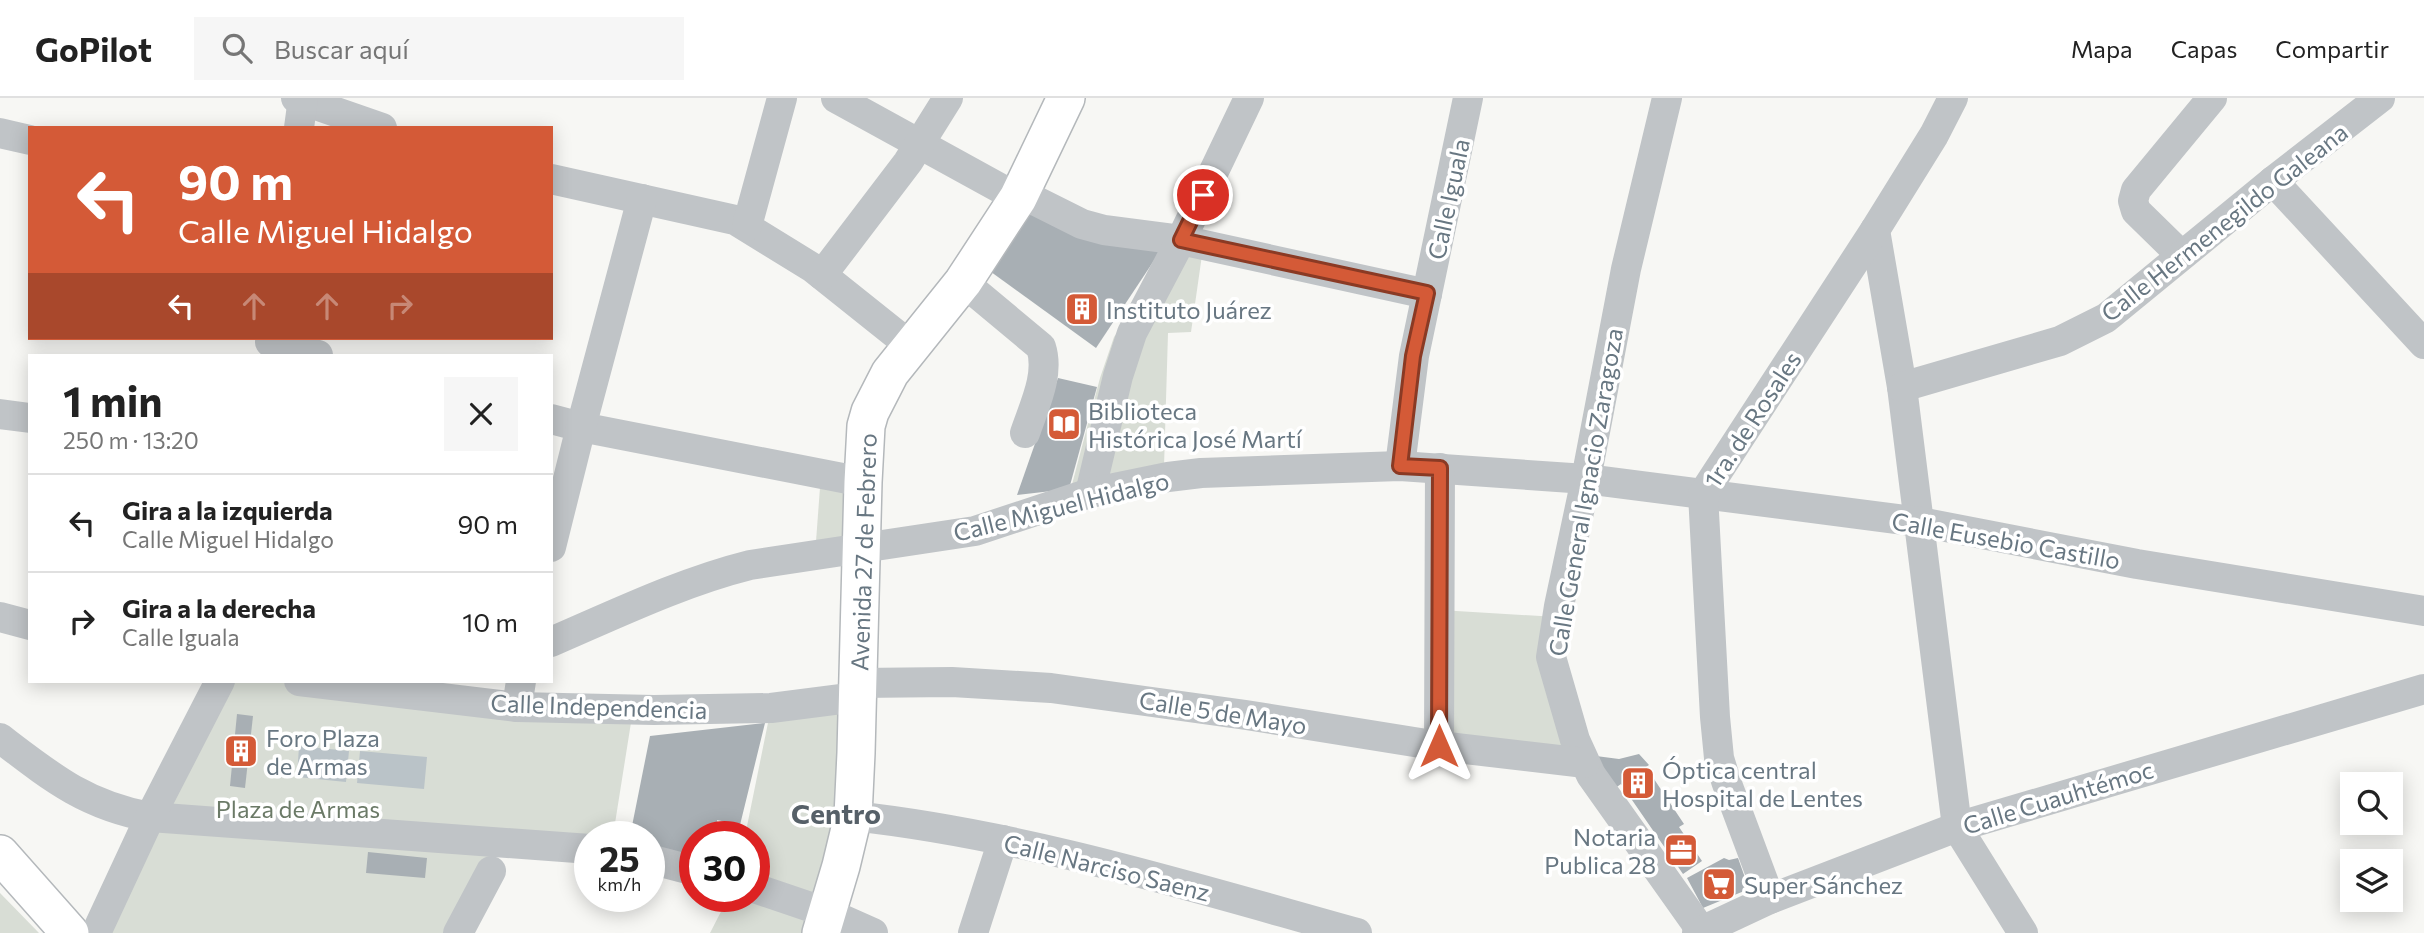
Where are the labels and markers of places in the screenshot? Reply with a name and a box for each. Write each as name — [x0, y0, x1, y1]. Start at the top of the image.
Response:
pin — [1173, 165, 1233, 225]
building icon: Instituto Juárez — [1063, 290, 1101, 328]
place label: Instituto Juárez — [1106, 295, 1272, 324]
place label: Biblioteca Histórica José Martí — [1088, 396, 1303, 453]
library icon: Biblioteca Histórica José Martí — [1045, 405, 1083, 443]
place label: Foro Plaza de Armas — [266, 723, 380, 780]
building icon: Foro Plaza de Armas — [222, 732, 260, 770]
place label: Óptica central Hospital de Lentes — [1662, 755, 1863, 812]
building icon: Óptica central Hospital de Lentes — [1619, 764, 1657, 802]
place label: Notaria Publica 28 — [1544, 822, 1656, 879]
office icon: Notaria Publica 28 — [1662, 831, 1700, 869]
supermarket icon: Super Sánchez — [1700, 865, 1738, 903]
place label: Super Sánchez — [1744, 870, 1903, 899]

